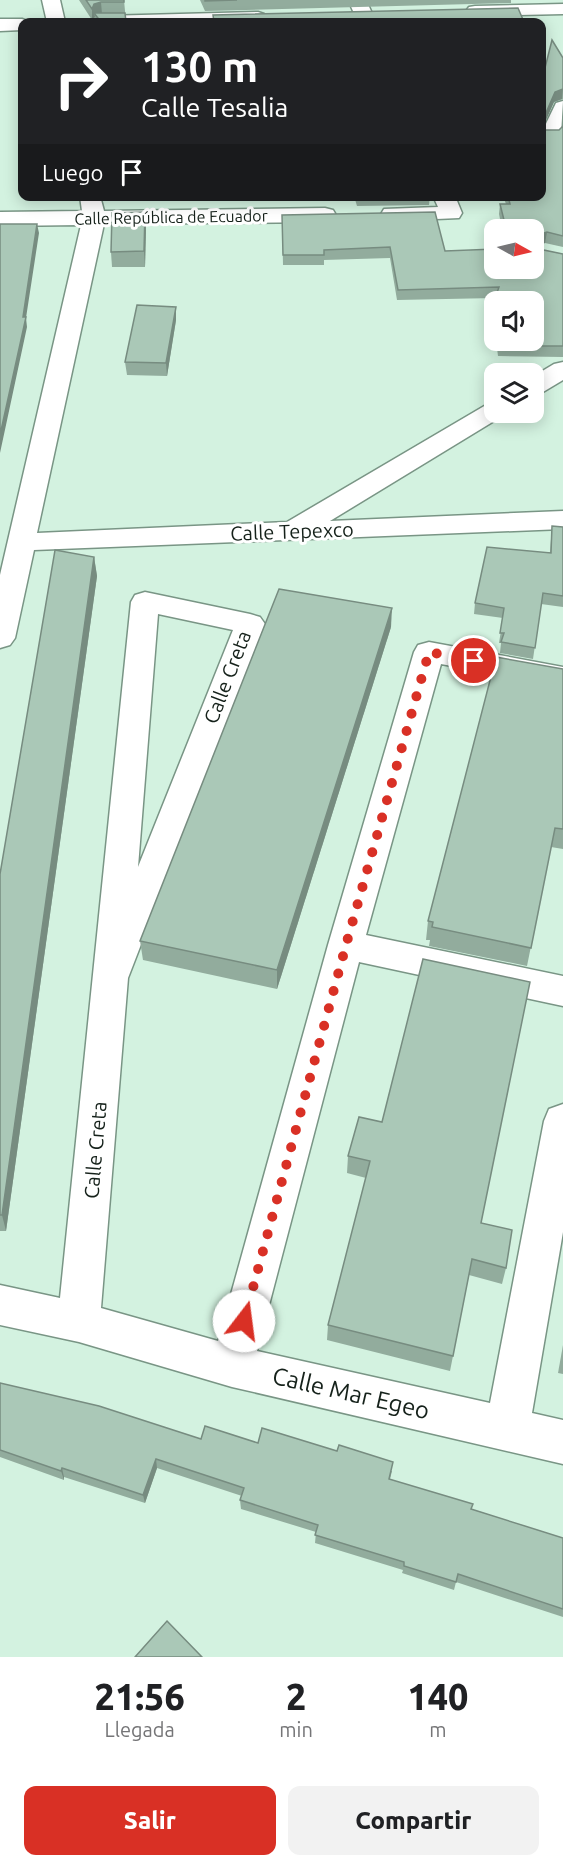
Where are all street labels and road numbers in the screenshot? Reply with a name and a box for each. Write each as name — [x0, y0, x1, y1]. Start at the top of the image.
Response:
street label: Calle República de Ecuador — [74, 206, 268, 228]
street label: Calle Tepexco — [230, 517, 354, 545]
street label: Calle Creta — [199, 627, 255, 727]
street label: Calle Creta — [79, 1100, 111, 1200]
street label: Calle Mar Egeo — [270, 1362, 432, 1424]

